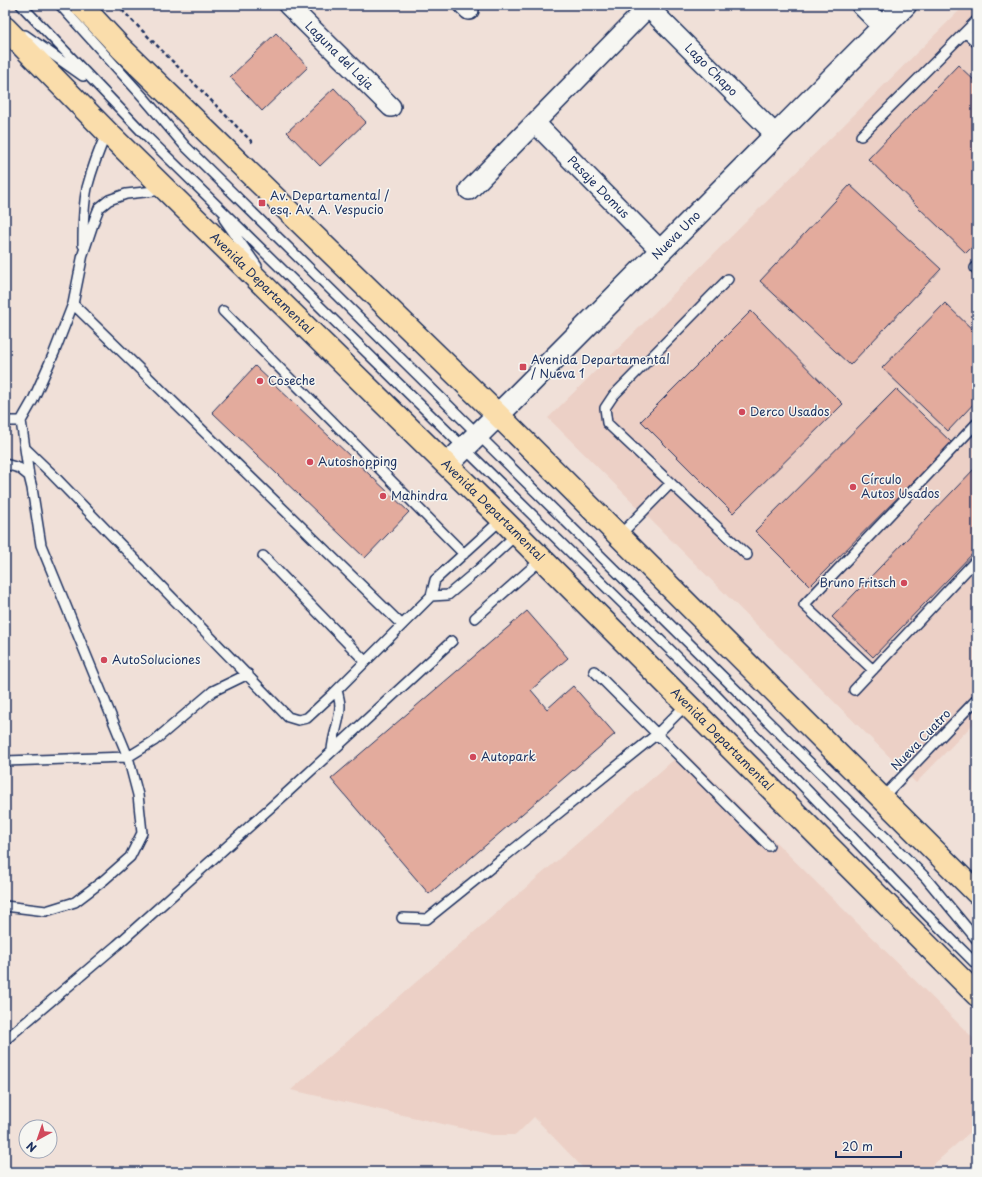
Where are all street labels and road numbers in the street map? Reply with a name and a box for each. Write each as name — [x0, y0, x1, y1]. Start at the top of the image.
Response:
street label: Laguna del Laja — [301, 17, 379, 93]
street label: Lago Chapo — [681, 39, 743, 100]
street label: Pasaje Domus — [564, 151, 634, 222]
street label: Nueva Uno — [647, 206, 704, 263]
street label: Avenida Departamental — [206, 228, 318, 338]
street label: Avenida Departamental — [438, 454, 549, 565]
street label: Avenida Departamental — [667, 683, 778, 794]
street label: Nueva Cuatro — [886, 704, 954, 774]

